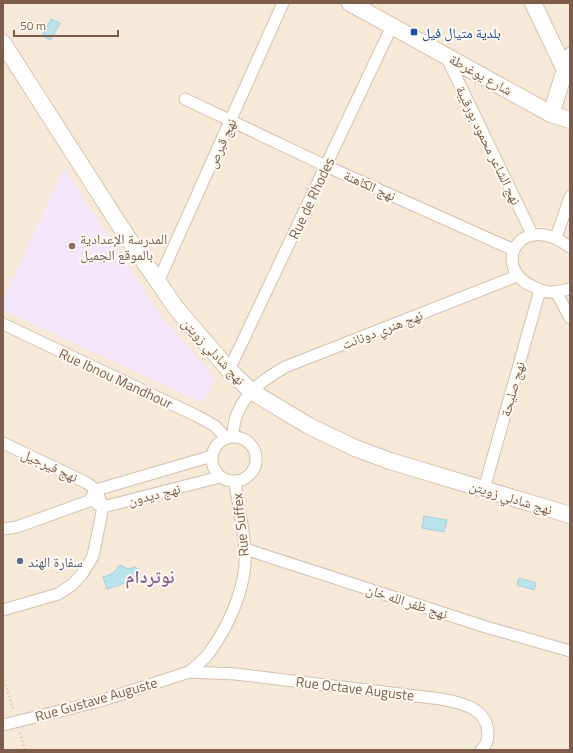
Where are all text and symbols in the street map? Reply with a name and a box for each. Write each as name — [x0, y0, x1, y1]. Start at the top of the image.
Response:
scale bar — [14, 12, 118, 38]
text: 50 m — [20, 16, 46, 35]
place label: بلدية متيال فيل — [422, 22, 501, 43]
marker: بلدية متيال فيل — [409, 27, 419, 37]
street label: شارع يوغرطة — [446, 48, 516, 100]
street label: نهج الشاعر محمود بورقيبة — [451, 82, 527, 208]
street label: نهج قبرص — [201, 115, 241, 171]
street label: Rue de Rhodes — [283, 154, 339, 242]
street label: نهج الكاهنة — [340, 164, 400, 206]
place label: المدرسة الإعدادية بالموقع الجميل — [80, 228, 167, 265]
marker: المدرسة الإعدادية بالموقع الجميل — [67, 241, 77, 251]
street label: نهج هنري دونانت — [338, 304, 426, 356]
street label: نهج شادلي زويتن — [176, 312, 251, 391]
street label: Rue Ibnou Mandhour — [56, 342, 176, 414]
street label: نهج صليحة — [494, 359, 530, 419]
street label: نهج فيرجيل — [18, 443, 82, 487]
street label: نهج شادلي زويتن — [466, 474, 555, 521]
street label: نهج ديدون — [125, 477, 183, 511]
street label: Rue Suffex — [226, 492, 254, 558]
place label: سفارة الهند — [28, 551, 83, 572]
marker: سفارة الهند — [15, 556, 25, 566]
district label: نوتردام — [126, 563, 175, 590]
street label: نهج ظفر الله خان — [363, 578, 451, 624]
street label: Rue Octave Auguste — [295, 670, 415, 706]
street label: Rue Gustave Auguste — [32, 672, 160, 726]

